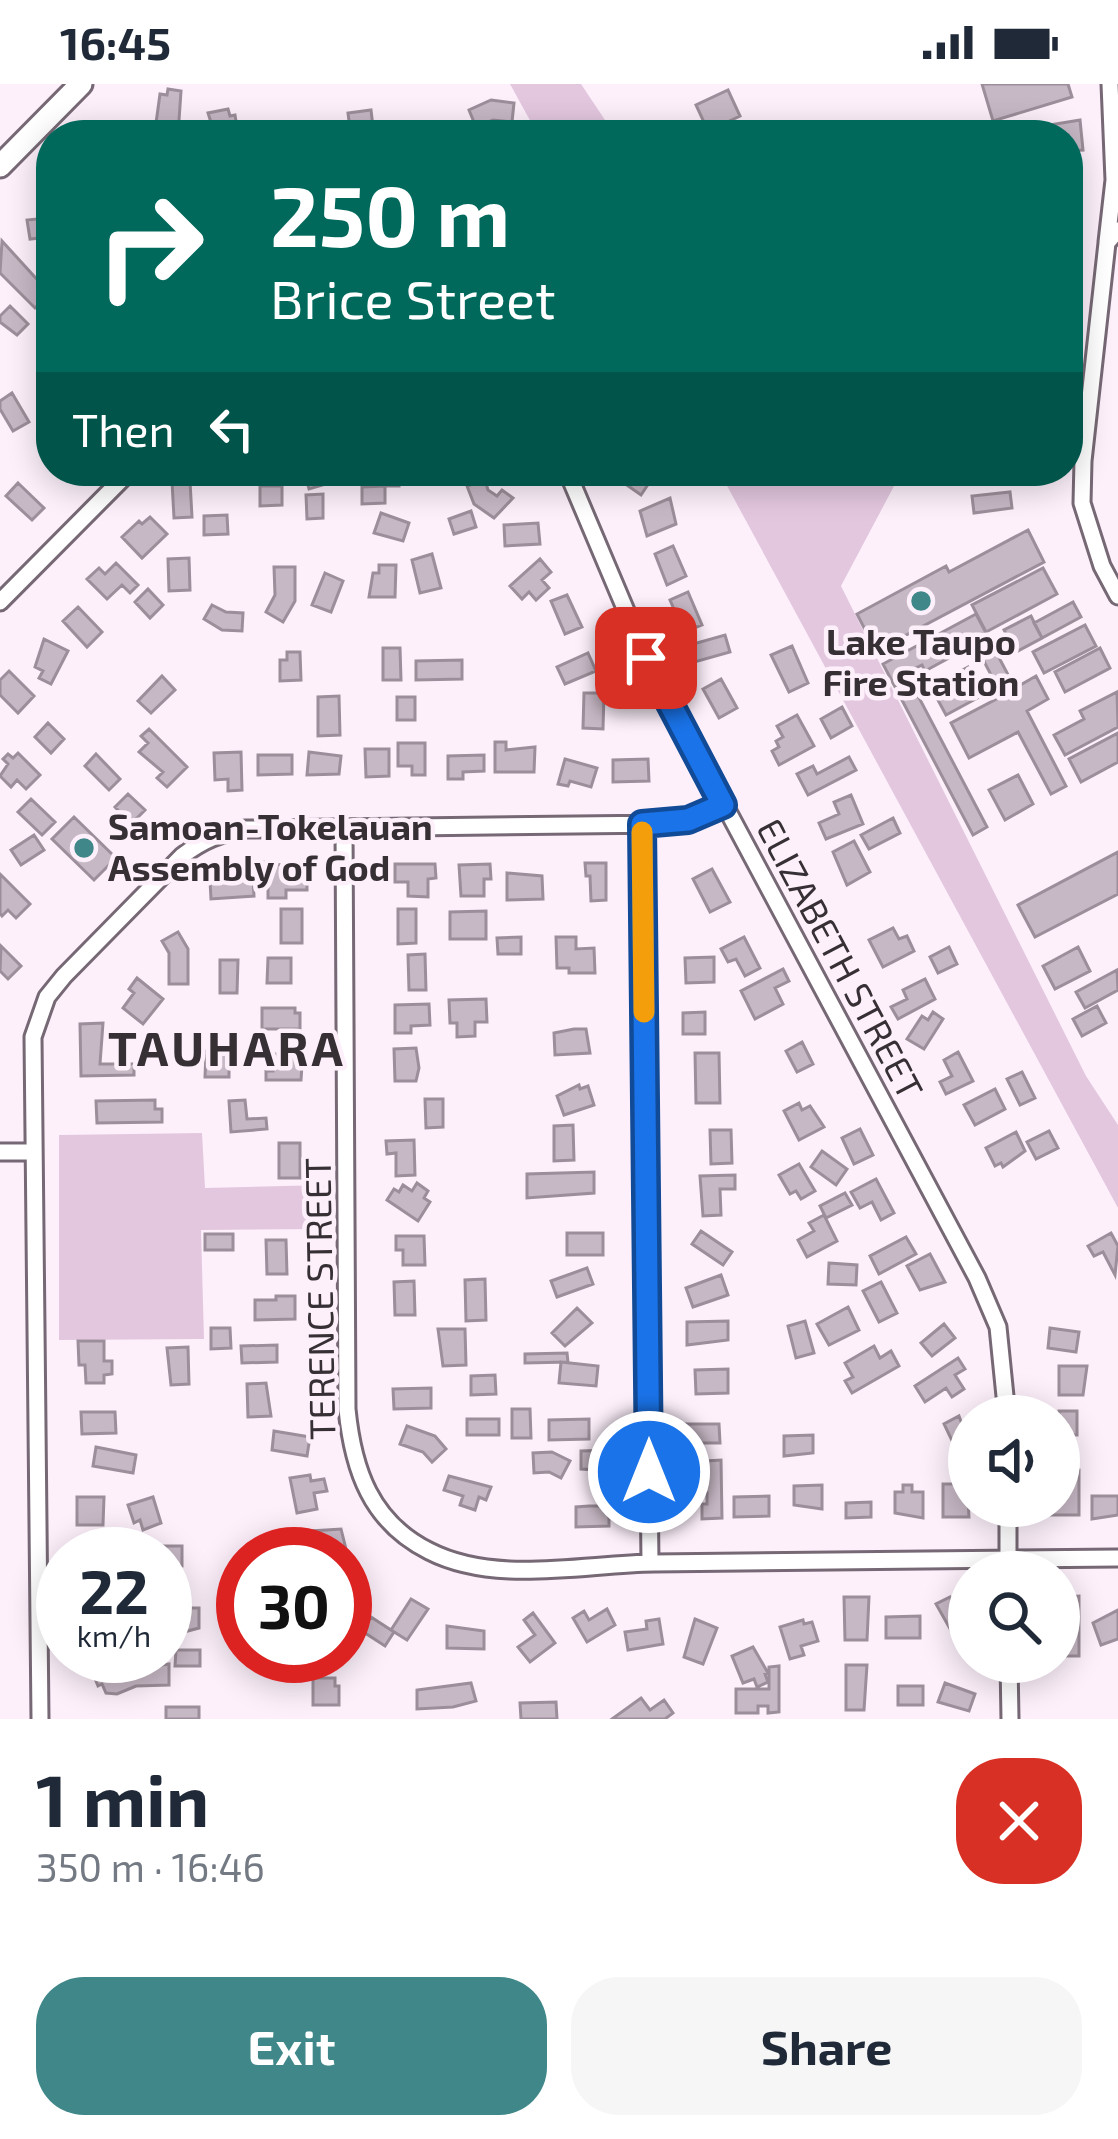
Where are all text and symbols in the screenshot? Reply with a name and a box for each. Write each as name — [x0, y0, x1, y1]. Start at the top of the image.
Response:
text: 16:45 — [60, 15, 171, 69]
text: 250 m — [270, 163, 510, 264]
icon: right — [72, 168, 228, 324]
text: Brice Street — [270, 265, 556, 330]
icon: left — [199, 396, 265, 462]
text: Then — [72, 402, 175, 456]
marker: Lake Taupo Fire Station — [908, 588, 934, 614]
pin — [595, 607, 697, 709]
place label: Lake Taupo Fire Station — [823, 619, 1019, 703]
icon: arrive — [613, 625, 679, 691]
place label: Samoan-Tokelauan Assembly of God — [108, 804, 433, 889]
street label: ELIZABETH STREET — [749, 811, 933, 1106]
marker: Samoan-Tokelauan Assembly of God — [71, 835, 97, 861]
district label: TAUHARA — [108, 1018, 346, 1076]
street label: TERENCE STREET — [295, 1158, 342, 1440]
map controls — [948, 1395, 1080, 1683]
button: sound — [948, 1395, 1080, 1527]
position arrow — [586, 1409, 712, 1535]
speed limit sign: 30 — [216, 1527, 372, 1683]
button: search — [948, 1551, 1080, 1683]
text: 22 — [79, 1554, 149, 1626]
text: km/h — [77, 1617, 151, 1653]
text: 1 min — [36, 1755, 209, 1841]
button: close — [956, 1758, 1082, 1884]
text: 350 m · 16:46 — [36, 1843, 265, 1890]
button: Exit — [36, 1977, 547, 2115]
button: Share — [571, 1977, 1082, 2115]

